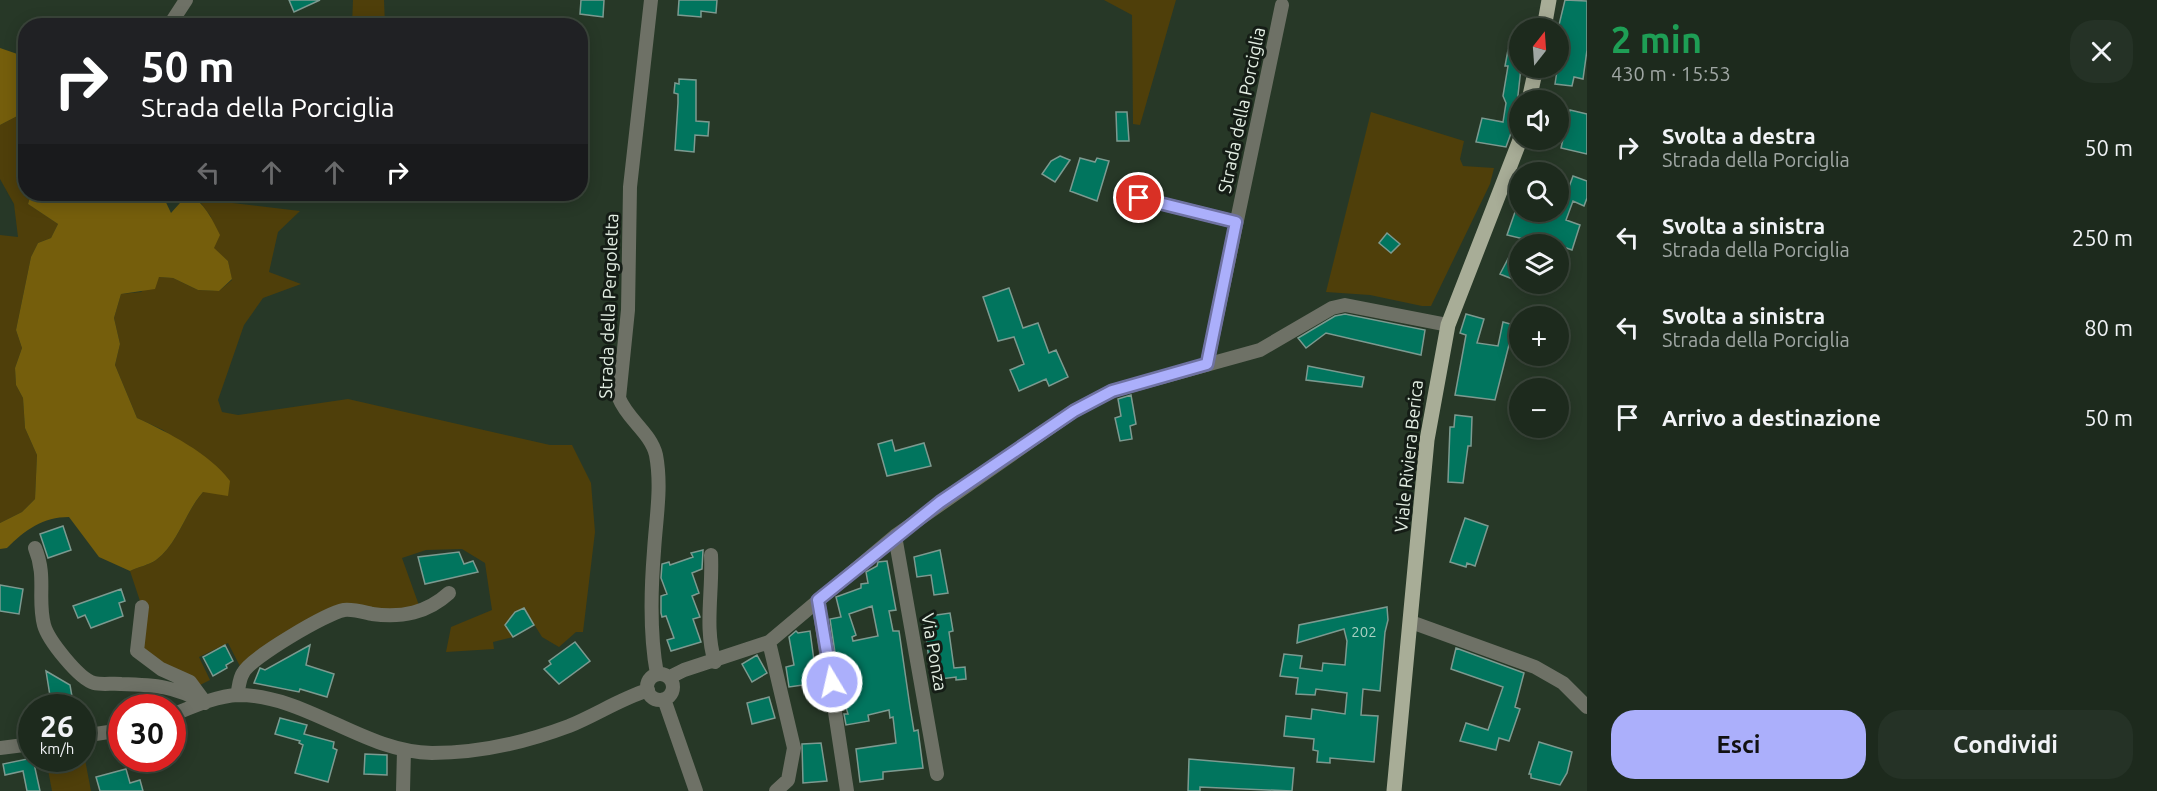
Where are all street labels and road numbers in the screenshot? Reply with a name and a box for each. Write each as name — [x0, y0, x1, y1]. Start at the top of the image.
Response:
street label: Strada della Porciglia — [1214, 25, 1268, 195]
street label: Strada della Pergoletta — [595, 213, 621, 399]
street label: Viale Riviera Berica — [1390, 379, 1426, 533]
street label: Via Ponza — [918, 612, 952, 692]

